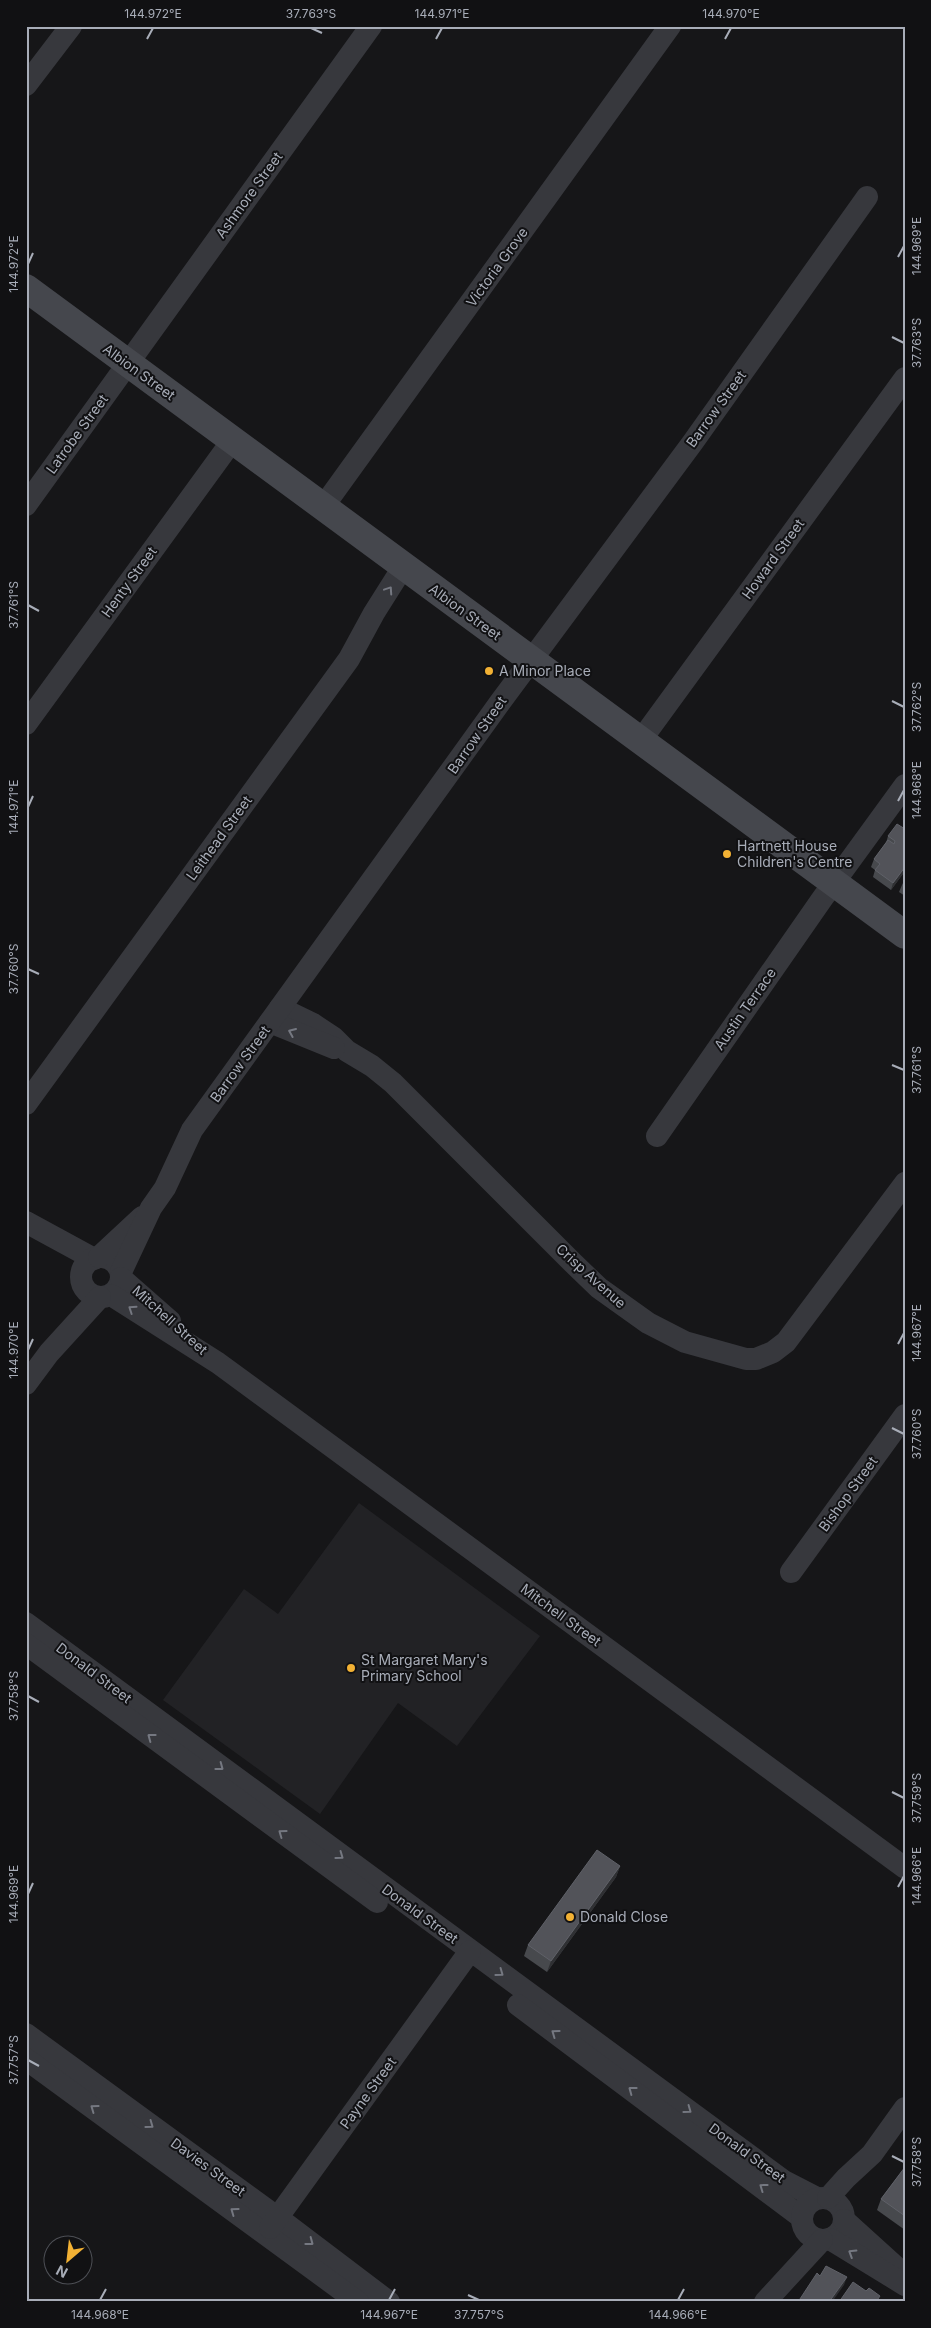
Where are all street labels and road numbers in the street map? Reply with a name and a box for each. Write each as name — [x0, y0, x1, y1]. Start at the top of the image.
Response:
street label: Ashmore Street — [212, 148, 286, 241]
street label: Victoria Grove — [462, 224, 531, 310]
street label: Albion Street — [100, 340, 179, 404]
street label: Barrow Street — [682, 367, 749, 450]
street label: Latrobe Street — [42, 390, 111, 477]
street label: Howard Street — [738, 515, 808, 602]
street label: Henty Street — [97, 543, 160, 620]
street label: Albion Street — [426, 580, 505, 644]
street label: Barrow Street — [444, 692, 510, 777]
street label: Leithead Street — [182, 792, 255, 883]
street label: Austin Terrace — [710, 964, 779, 1053]
street label: Barrow Street — [206, 1022, 273, 1105]
street label: Crisp Avenue — [553, 1240, 630, 1311]
street label: Mitchell Street — [129, 1281, 212, 1358]
street label: Bishop Street — [815, 1453, 881, 1535]
street label: Mitchell Street — [518, 1580, 605, 1650]
street label: Donald Street — [53, 1639, 136, 1707]
street label: Donald Street — [379, 1880, 462, 1947]
street label: Payne Street — [336, 2053, 400, 2132]
street label: Donald Street — [706, 2119, 789, 2186]
street label: Davies Street — [168, 2134, 249, 2200]

